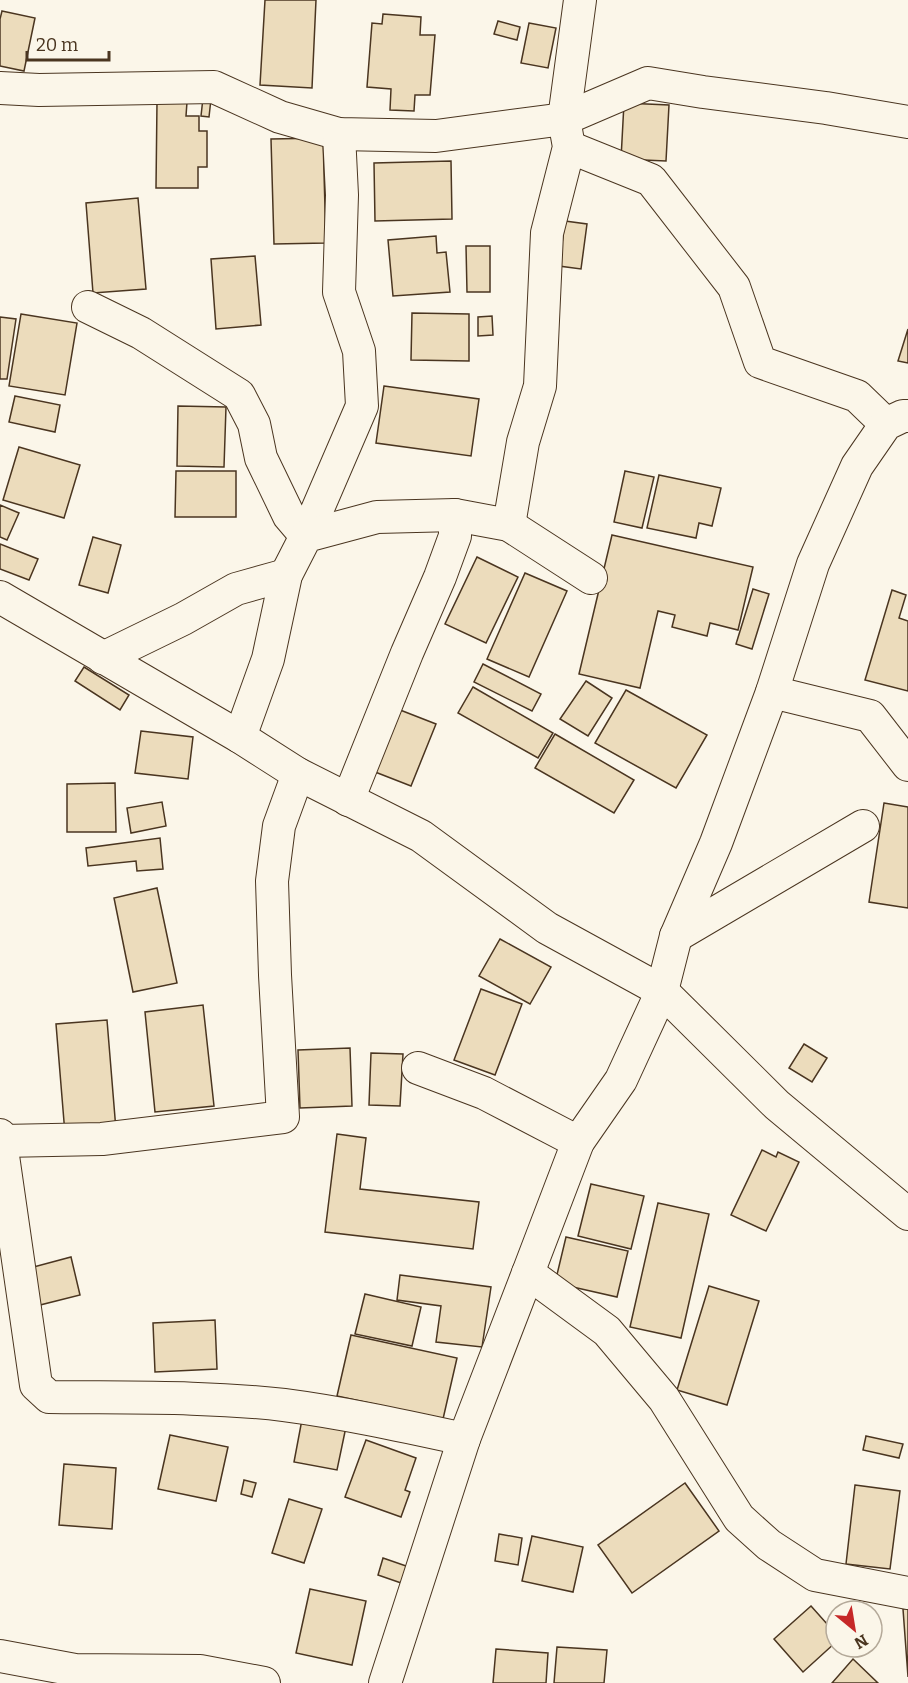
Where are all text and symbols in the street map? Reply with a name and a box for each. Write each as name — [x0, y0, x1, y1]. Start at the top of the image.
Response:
scale bar — [27, 24, 110, 62]
text: 20 m — [36, 34, 78, 56]
north arrow — [824, 1599, 884, 1659]
text: N — [851, 1630, 871, 1653]

